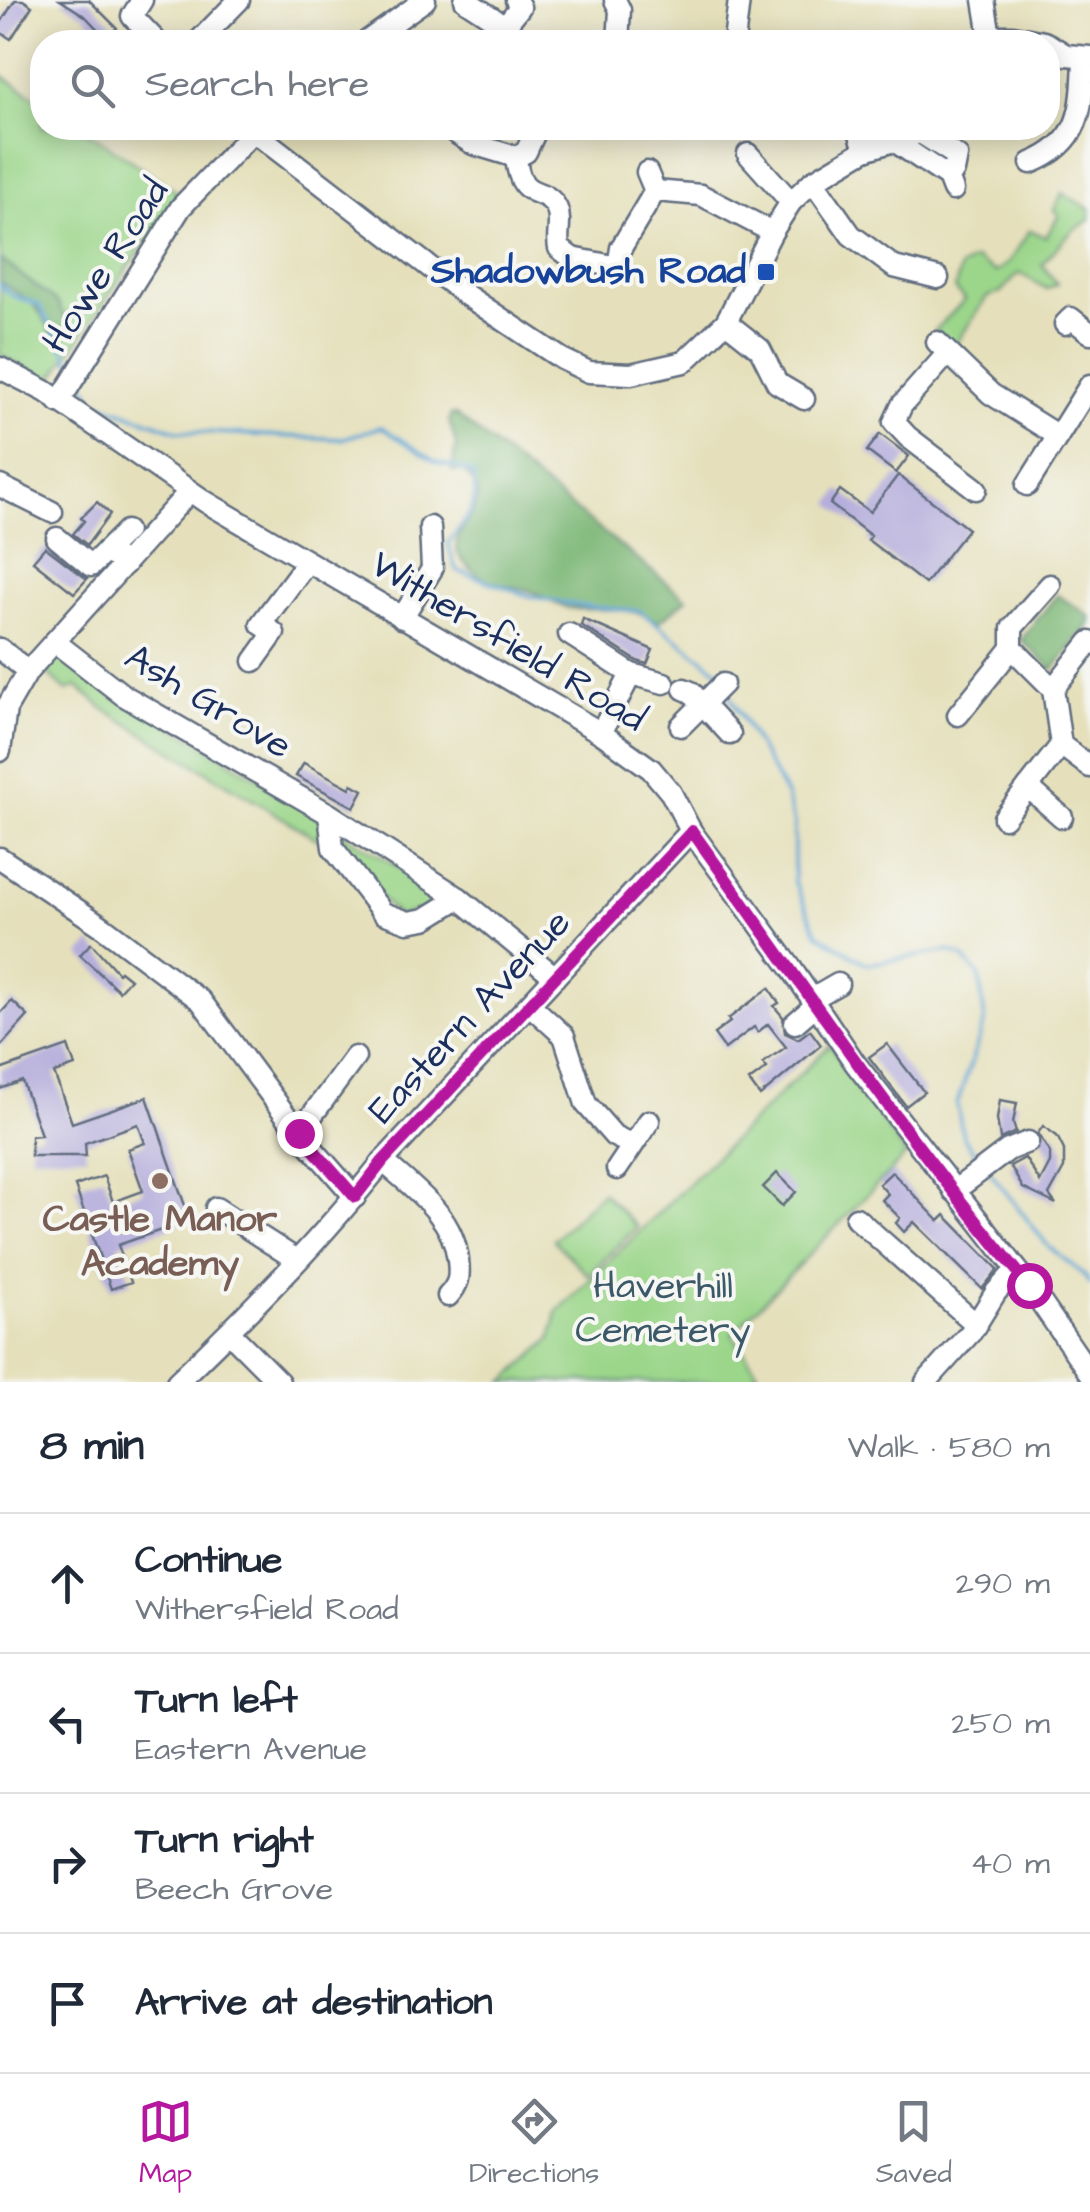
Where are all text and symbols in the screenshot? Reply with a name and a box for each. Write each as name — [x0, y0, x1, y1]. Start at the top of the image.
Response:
search box — [30, 30, 1060, 140]
icon: search — [65, 58, 120, 113]
text: Search here — [145, 59, 369, 111]
street label: Howe Road — [30, 169, 182, 363]
place label: Shadowbush Road — [430, 246, 747, 298]
marker: Shadowbush Road — [755, 261, 777, 283]
street label: Withersfield Road — [360, 539, 656, 745]
street label: Ash Grove — [115, 632, 301, 772]
street label: Eastern Avenue — [357, 899, 583, 1135]
route end — [277, 1111, 323, 1157]
marker: Castle Manor Academy — [149, 1170, 171, 1192]
place label: Castle Manor Academy — [43, 1194, 277, 1292]
park label: Haverhill Cemetery — [575, 1261, 751, 1358]
route start — [1007, 1263, 1053, 1309]
text: 8 min — [40, 1418, 144, 1476]
text: Walk · 580 m — [848, 1425, 1050, 1470]
text: Continue — [135, 1535, 282, 1587]
icon: ahead — [40, 1556, 95, 1611]
text: 290 m — [956, 1561, 1050, 1606]
text: Withersfield Road — [135, 1587, 399, 1632]
text: Turn left — [135, 1675, 298, 1727]
icon: left — [40, 1696, 95, 1751]
text: 250 m — [951, 1701, 1050, 1746]
text: Eastern Avenue — [135, 1727, 367, 1772]
text: Turn right — [135, 1815, 314, 1867]
icon: right — [40, 1836, 95, 1891]
text: 40 m — [970, 1841, 1050, 1886]
text: Beech Grove — [135, 1867, 333, 1912]
icon: arrive — [40, 1976, 95, 2031]
text: Arrive at destination — [135, 1977, 492, 2029]
tab: Map — [138, 2094, 193, 2193]
tab: Directions — [469, 2094, 599, 2193]
tab: Saved — [876, 2094, 952, 2193]

